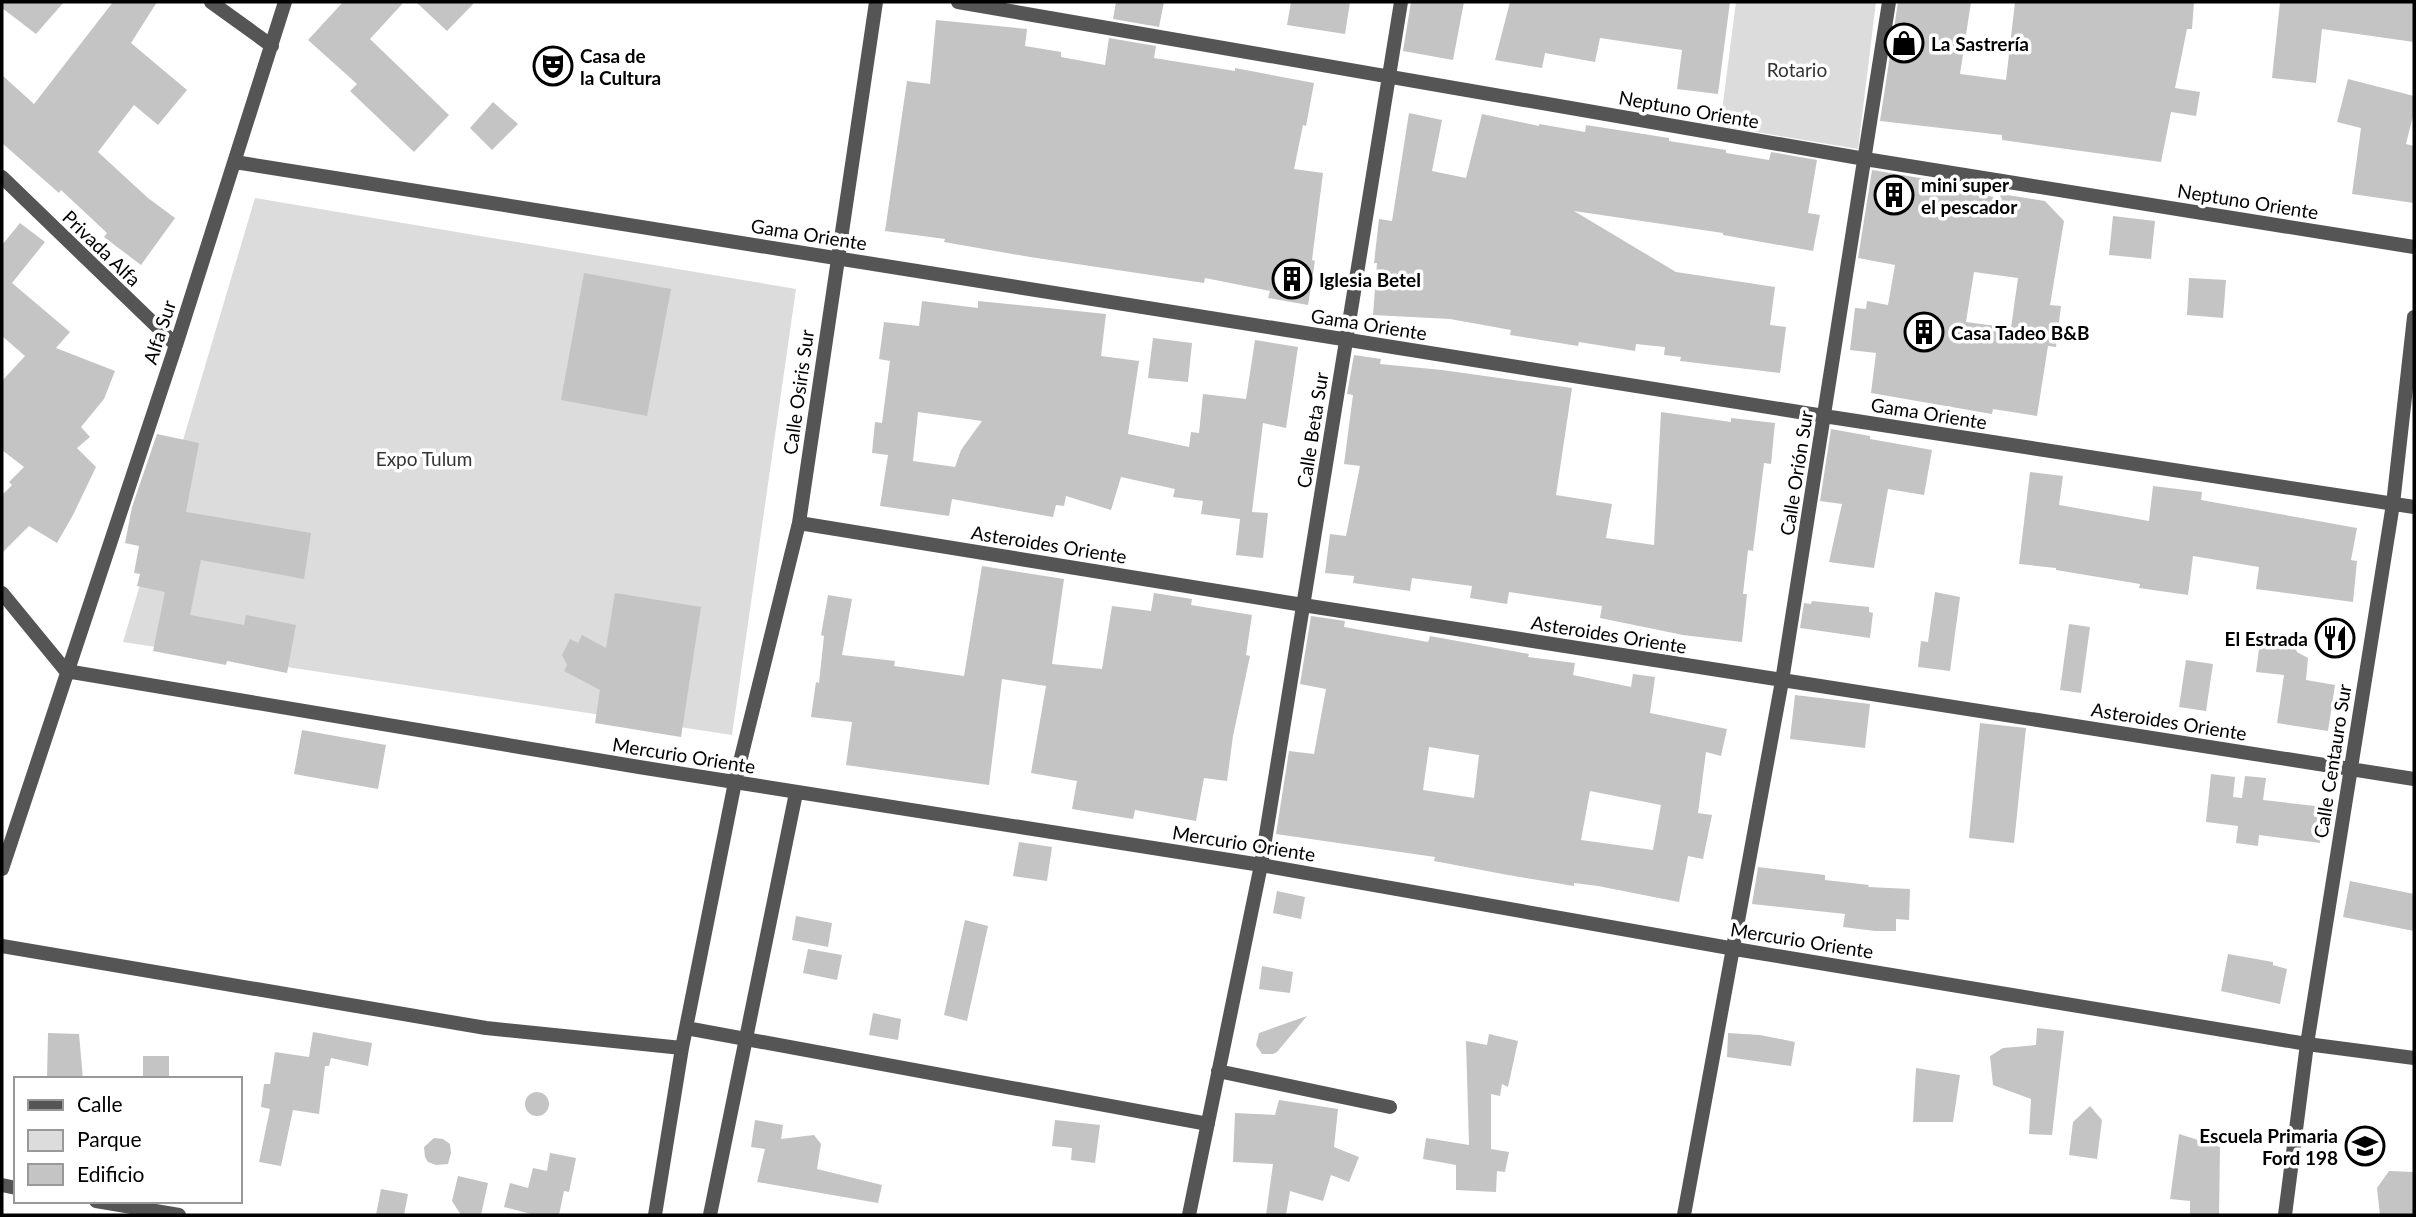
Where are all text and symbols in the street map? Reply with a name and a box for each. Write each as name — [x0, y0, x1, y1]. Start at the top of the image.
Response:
shop icon: La Sastrería — [1883, 22, 1925, 64]
place label: La Sastrería — [1931, 32, 2029, 55]
place label: Casa de la Cultura — [580, 44, 661, 89]
theatre icon: Casa de la Cultura — [532, 45, 574, 87]
park label: Rotario — [1767, 58, 1827, 81]
street label: Neptuno Oriente — [1617, 85, 1761, 133]
place label: mini super el pescador — [1921, 173, 2018, 218]
building icon: mini super el pescador — [1873, 174, 1915, 216]
street label: Neptuno Oriente — [2176, 179, 2320, 223]
street label: Privada Alfa — [58, 205, 146, 291]
street label: Gama Oriente — [749, 213, 869, 255]
building icon: Iglesia Betel — [1271, 258, 1313, 300]
place label: Iglesia Betel — [1319, 268, 1421, 291]
street label: Alfa Sur — [138, 297, 180, 367]
street label: Gama Oriente — [1309, 303, 1429, 345]
building icon: Casa Tadeo B&B — [1903, 311, 1945, 353]
place label: Casa Tadeo B&B — [1951, 321, 2089, 344]
street label: Calle Osiris Sur — [778, 328, 818, 456]
street label: Calle Beta Sur — [1292, 370, 1333, 490]
street label: Gama Oriente — [1869, 392, 1989, 434]
street label: Calle Orión Sur — [1775, 409, 1817, 537]
park label: Expo Tulum — [376, 447, 472, 470]
street label: Asteroides Oriente — [970, 520, 1128, 568]
street label: Asteroides Oriente — [1530, 610, 1688, 658]
restaurant icon: El Estrada — [2314, 617, 2356, 659]
place label: El Estrada — [2225, 627, 2308, 650]
street label: Calle Centauro Sur — [2308, 682, 2356, 840]
street label: Asteroides Oriente — [2090, 697, 2248, 745]
street label: Mercurio Oriente — [611, 732, 757, 778]
street label: Mercurio Oriente — [1171, 820, 1317, 866]
street label: Mercurio Oriente — [1729, 917, 1875, 963]
legend — [14, 1077, 242, 1203]
text: Calle — [77, 1091, 122, 1116]
place label: Escuela Primaria Ford 198 — [2199, 1124, 2338, 1169]
school or university icon: Escuela Primaria Ford 198 — [2344, 1125, 2386, 1167]
text: Parque — [77, 1126, 142, 1151]
text: Edificio — [77, 1161, 145, 1186]

